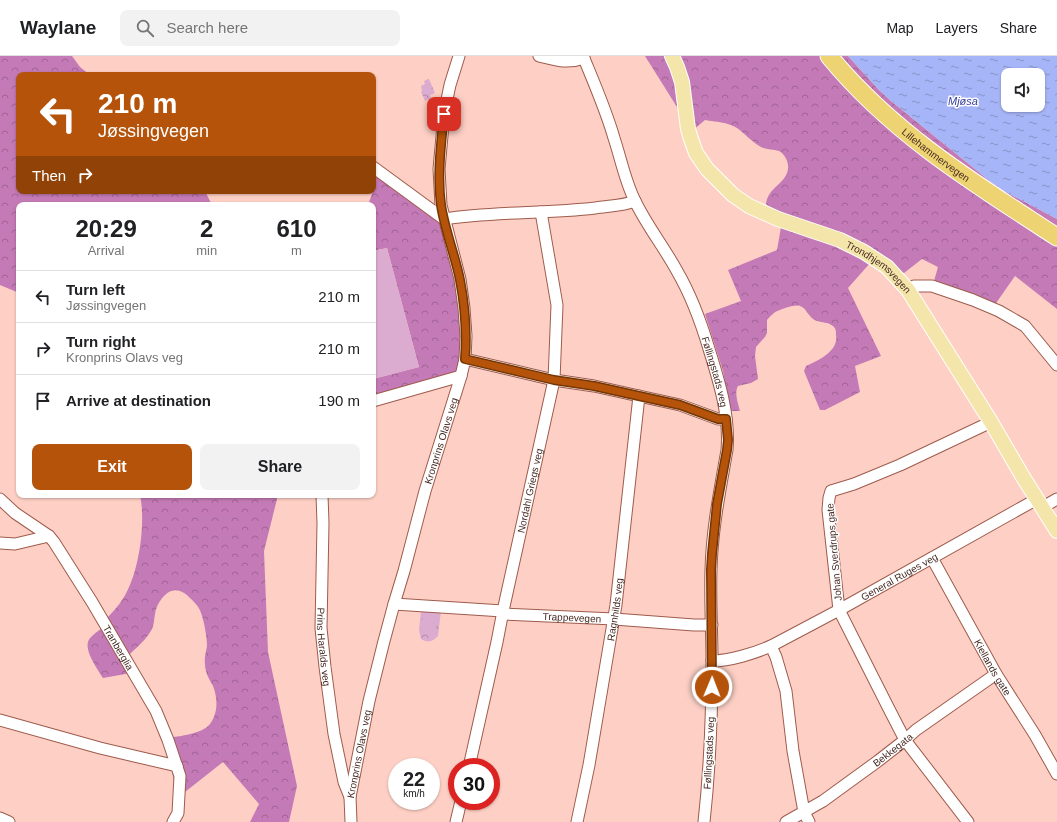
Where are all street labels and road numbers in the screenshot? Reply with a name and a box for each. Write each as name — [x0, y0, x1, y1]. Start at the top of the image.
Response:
street label: Lillehammervegen — [900, 126, 972, 184]
street label: Trondhjemsvegen — [844, 239, 913, 295]
street label: Føllingstads veg — [700, 335, 730, 408]
street label: Kronprins Olavs veg — [422, 396, 459, 485]
street label: Nordahl Griegs veg — [515, 447, 544, 534]
street label: Johan Sverdrups gate — [824, 502, 844, 601]
street label: General Ruges veg — [859, 550, 939, 602]
street label: Ragnhilds veg — [605, 577, 624, 642]
street label: Prins Haralds veg — [315, 607, 333, 687]
street label: Trappevegen — [542, 610, 601, 624]
street label: Tranberglia — [101, 623, 136, 672]
street label: Kiellands gate — [972, 637, 1014, 698]
street label: Kronprins Olavs veg — [344, 709, 373, 799]
street label: Føllingstads veg — [702, 716, 716, 790]
street label: Bekkegata — [871, 730, 915, 768]

